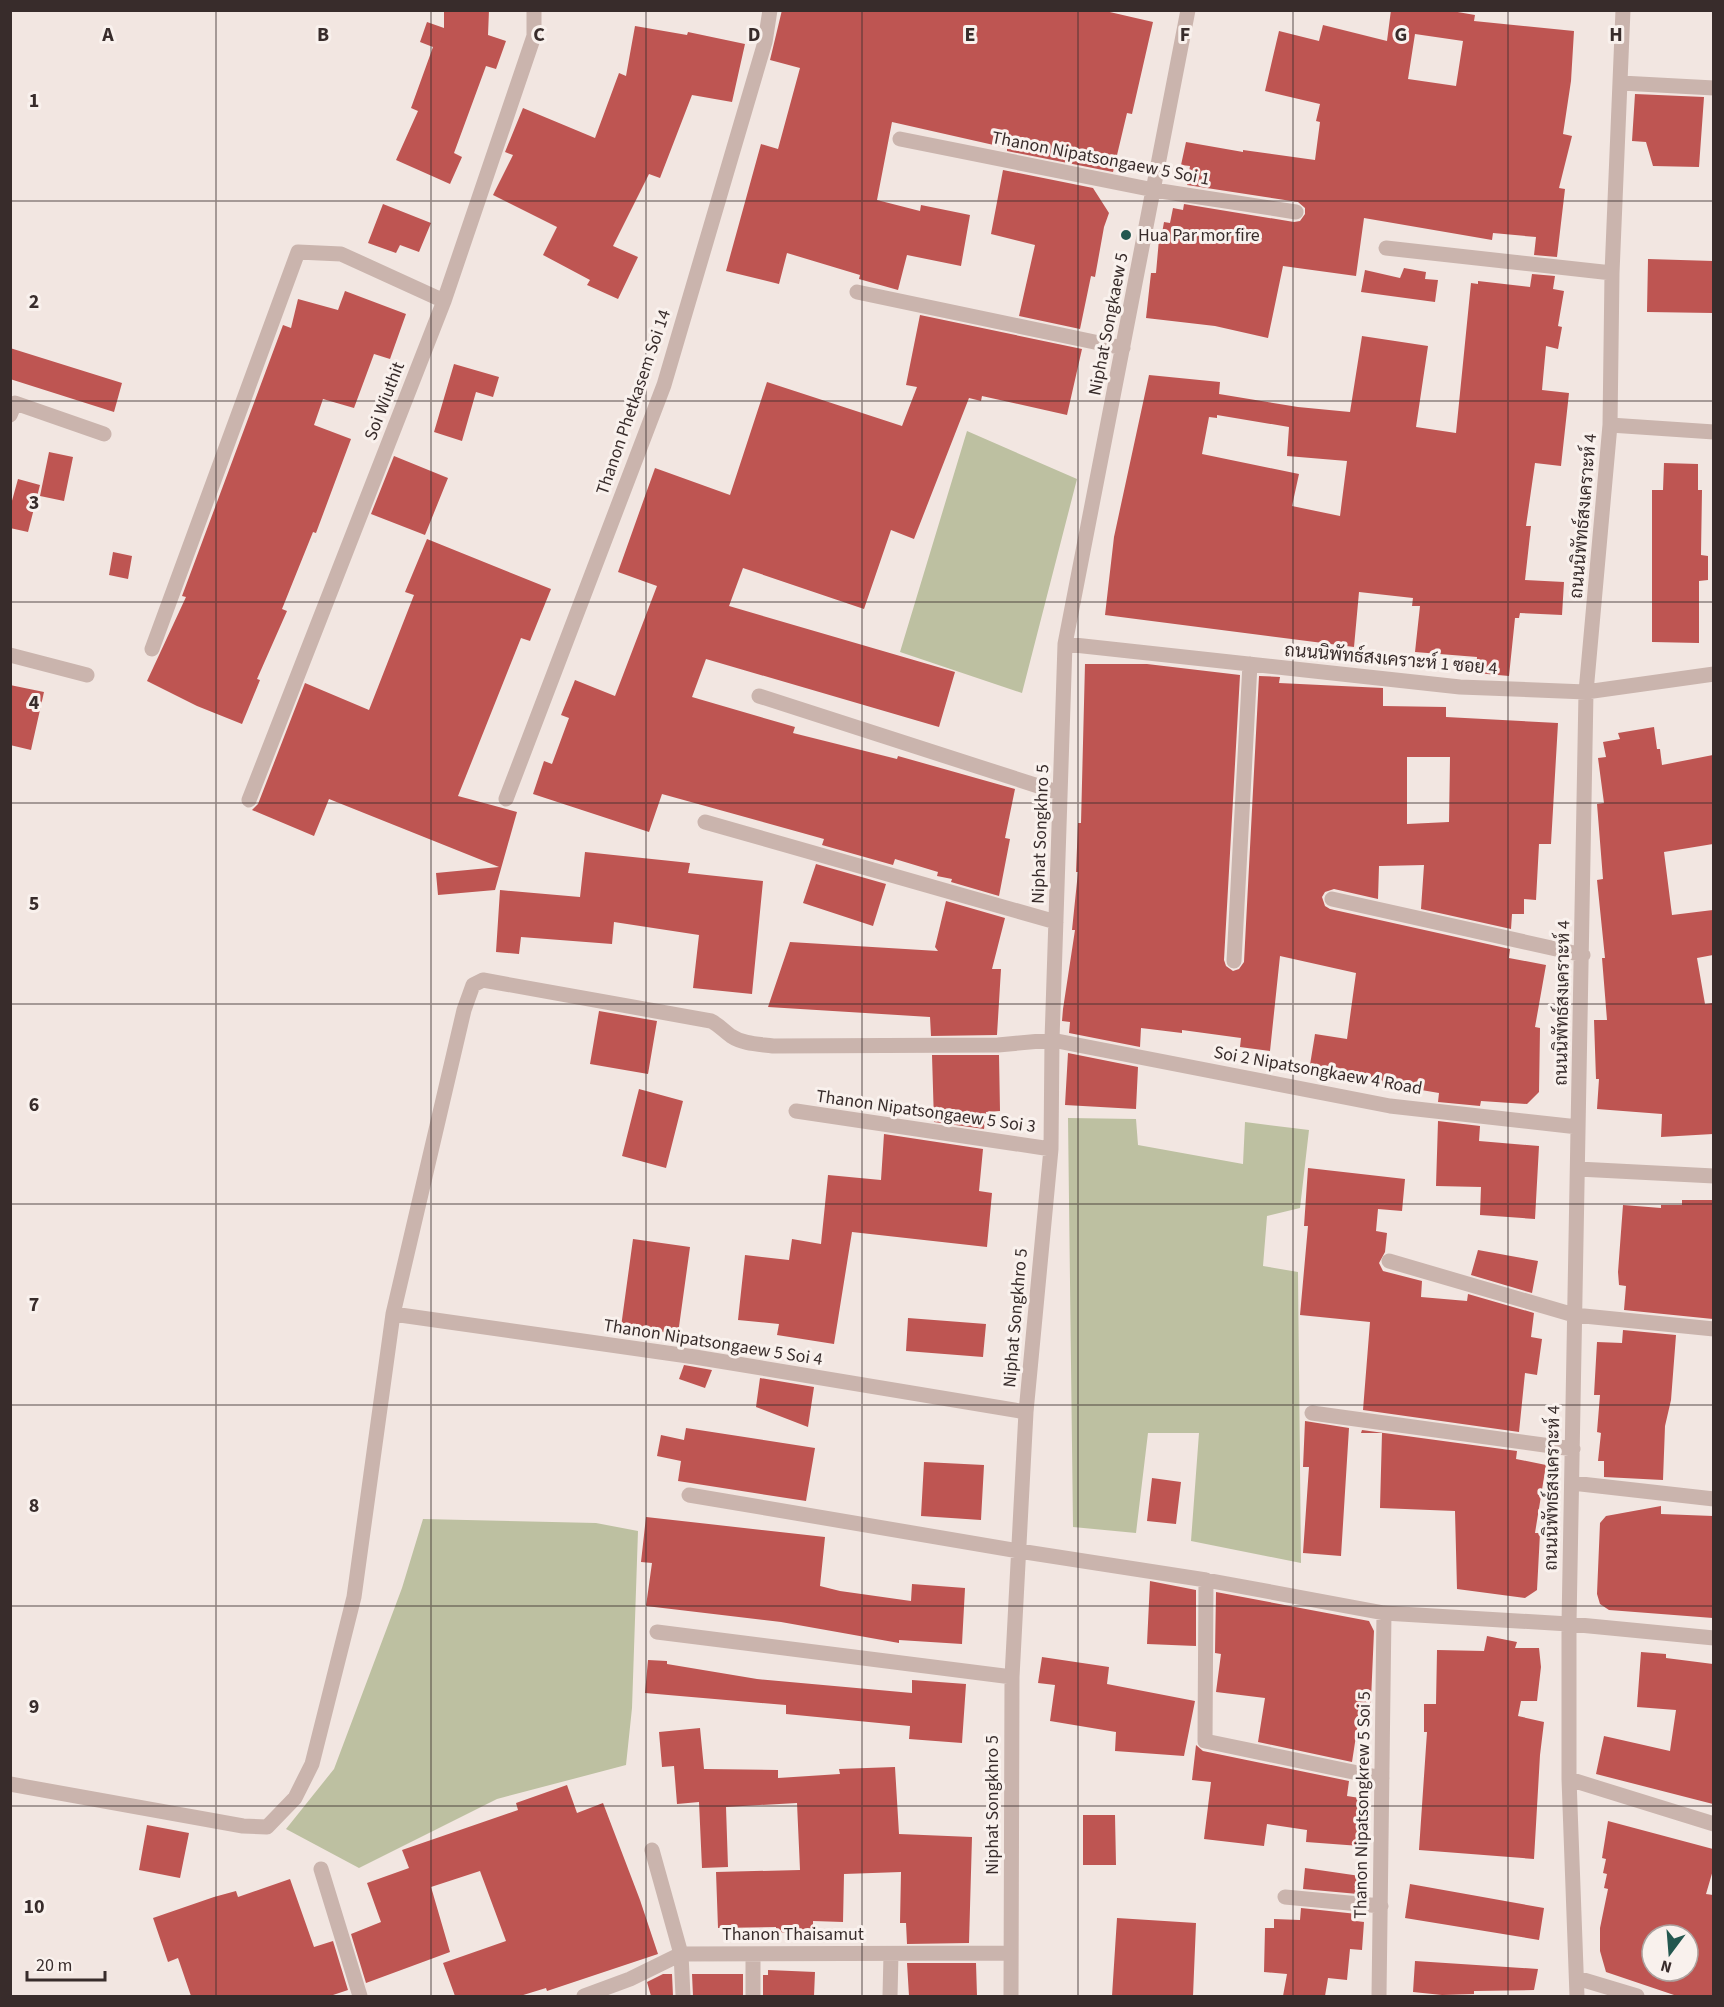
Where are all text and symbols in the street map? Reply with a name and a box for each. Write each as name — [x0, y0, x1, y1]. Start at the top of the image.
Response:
text: A — [101, 21, 114, 49]
text: B — [317, 21, 329, 49]
text: C — [533, 21, 545, 49]
text: D — [748, 21, 760, 49]
text: E — [965, 21, 975, 49]
text: F — [1180, 21, 1190, 49]
text: G — [1395, 21, 1407, 49]
text: H — [1609, 21, 1623, 49]
text: 1 — [29, 87, 39, 115]
street label: Thanon Nipatsongaew 5 Soi 1 — [990, 125, 1212, 192]
place label: Hua Par mor fire — [1138, 223, 1260, 248]
marker: Hua Par mor fire — [1119, 228, 1133, 242]
street label: Niphat Songkaew 5 — [1082, 251, 1135, 398]
text: 2 — [29, 288, 39, 316]
street label: Thanon Phetkasem Soi 14 — [590, 306, 677, 498]
street label: Soi Wiuthit — [358, 358, 411, 444]
street label: ถนนนิพัทธ์สงเคราะห์ 4 — [1563, 432, 1603, 600]
text: 3 — [29, 489, 39, 517]
street label: ถนนนิพัทธ์สงเคราะห์ 1 ซอย 4 — [1283, 637, 1499, 681]
text: 4 — [29, 689, 40, 717]
street label: Niphat Songkhro 5 — [1026, 764, 1055, 904]
text: 5 — [29, 890, 39, 918]
street label: ถนนนิพัทธ์สงเคราะห์ 4 — [1548, 920, 1576, 1086]
street label: Soi 2 Nipatsongkaew 4 Road — [1212, 1040, 1424, 1101]
street label: Thanon Nipatsongaew 5 Soi 3 — [814, 1084, 1037, 1139]
text: 6 — [29, 1091, 39, 1119]
street label: Niphat Songkhro 5 — [997, 1247, 1034, 1389]
text: 7 — [29, 1291, 39, 1319]
street label: Thanon Nipatsongaew 5 Soi 4 — [602, 1313, 824, 1372]
street label: ถนนนิพัทธ์สงเคราะห์ 4 — [1538, 1405, 1566, 1571]
text: 8 — [29, 1492, 39, 1520]
street label: Thanon Nipatsongkrew 5 Soi 5 — [1348, 1691, 1377, 1919]
text: 9 — [29, 1693, 39, 1721]
street label: Niphat Songkhro 5 — [980, 1735, 1005, 1875]
text: 10 — [23, 1893, 45, 1921]
street label: Thanon Thaisamut — [722, 1922, 864, 1947]
north arrow — [1640, 1923, 1700, 1983]
scale bar — [27, 1944, 105, 1982]
text: 20 m — [36, 1953, 72, 1978]
text: N — [1658, 1954, 1674, 1978]

